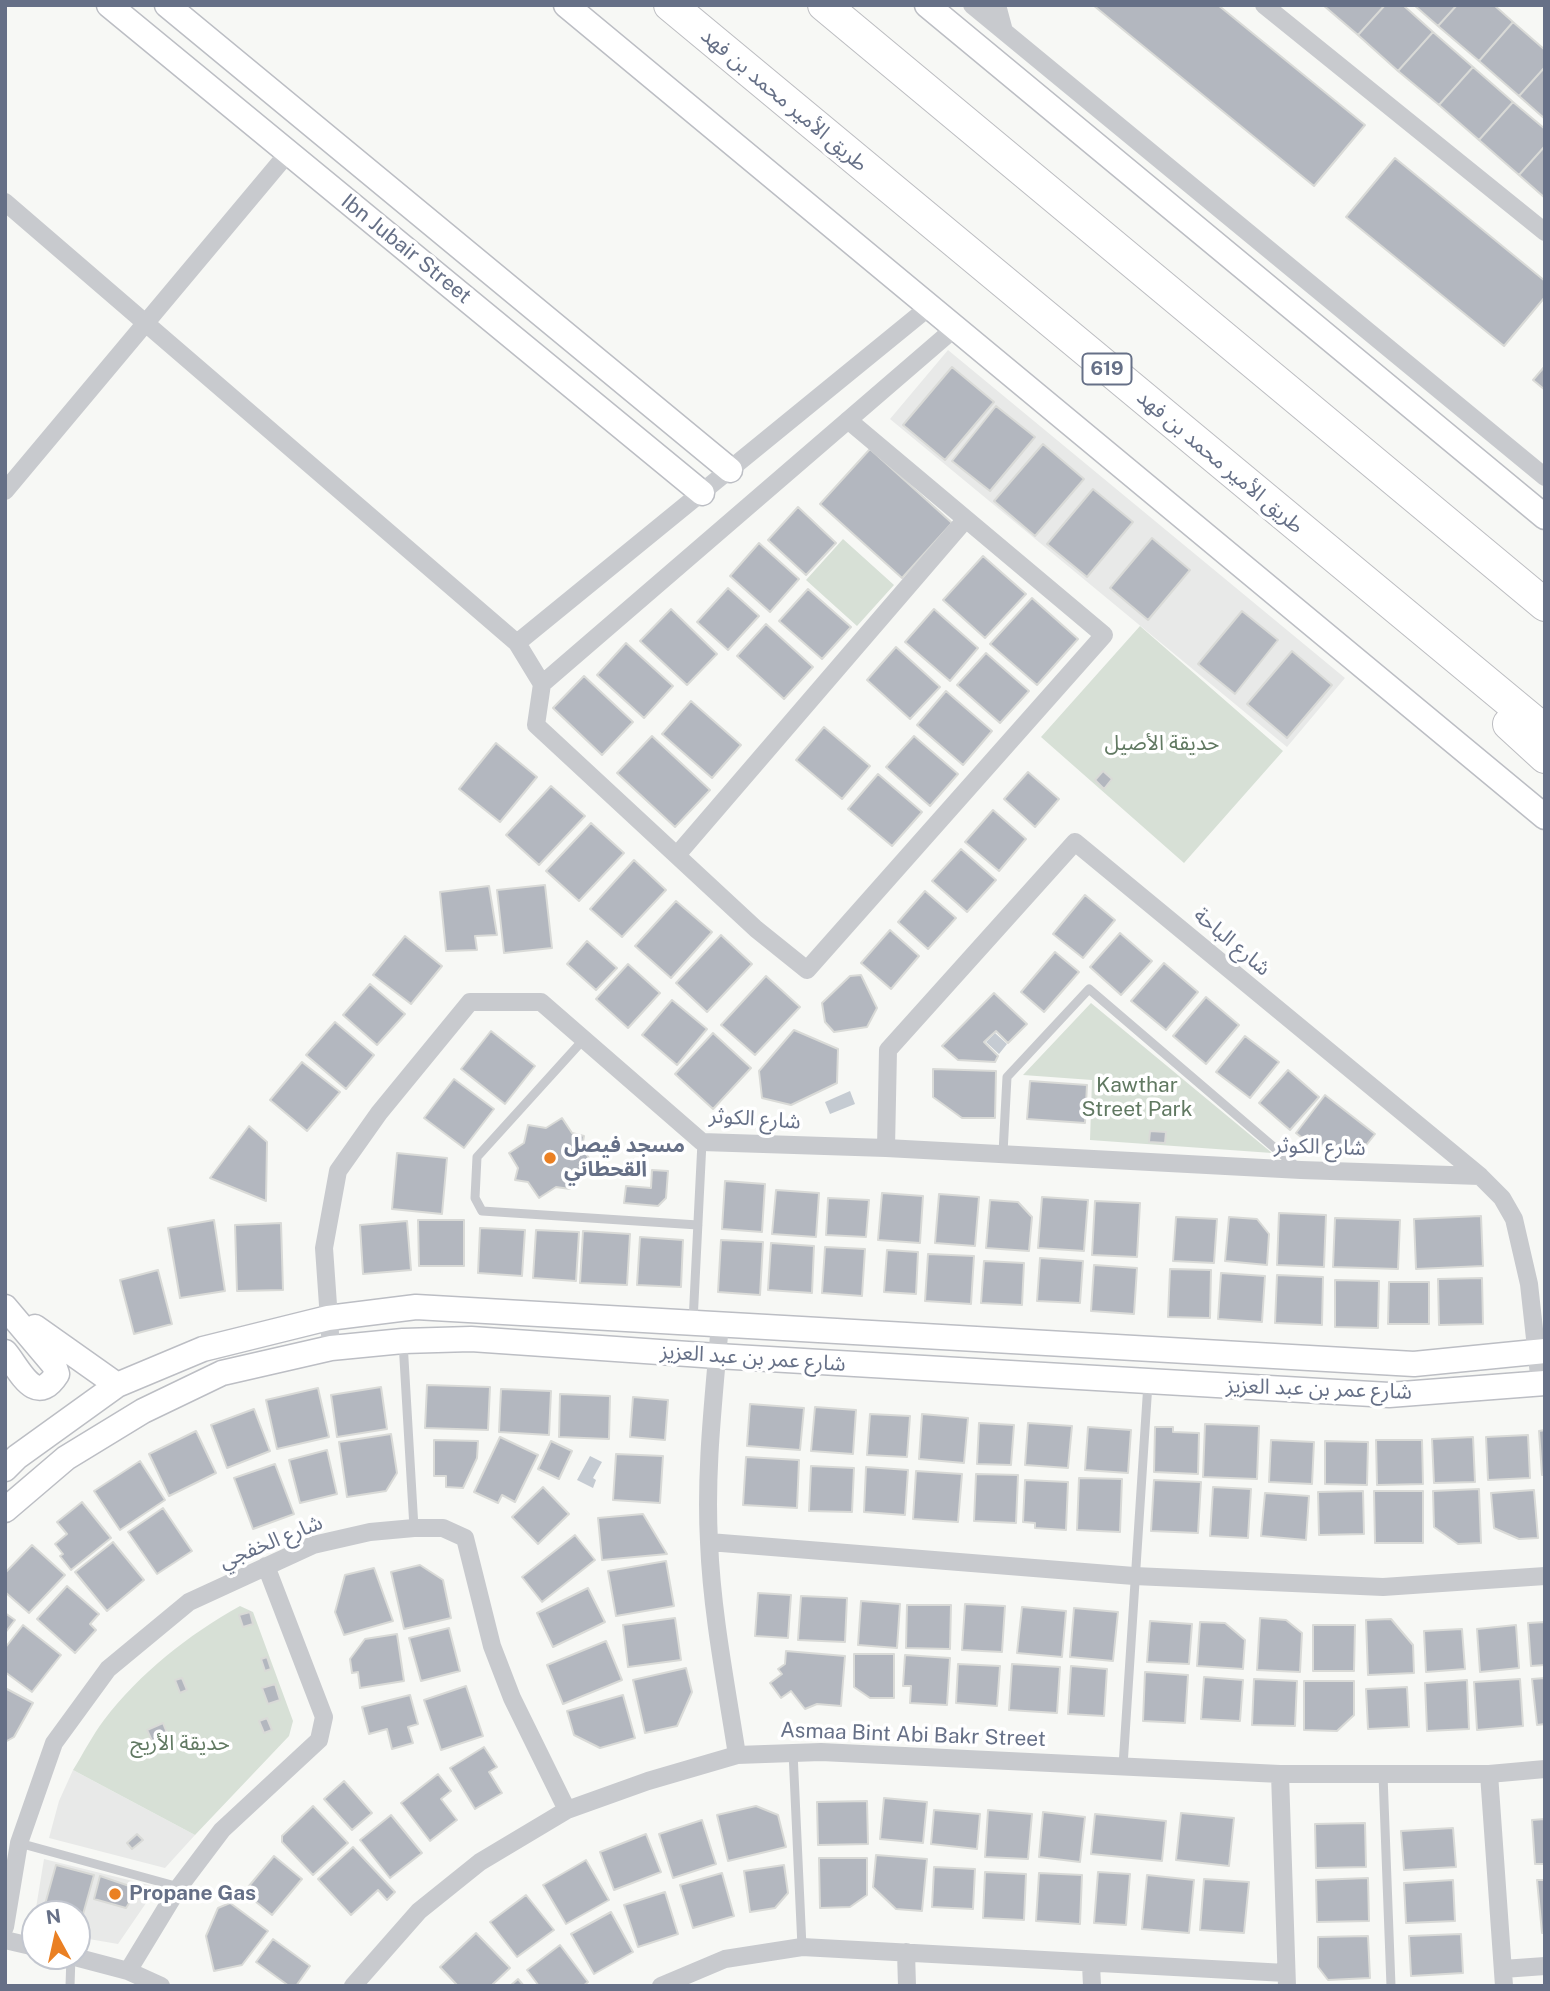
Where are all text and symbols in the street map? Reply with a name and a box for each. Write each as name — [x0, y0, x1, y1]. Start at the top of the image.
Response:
street label: طريق الأمير محمد بن فهد — [696, 23, 872, 177]
street label: Ibn Jubair Street — [336, 189, 476, 309]
road number: 619 — [1082, 354, 1132, 384]
street label: طريق الأمير محمد بن فهد — [1132, 385, 1308, 539]
park label: حديقة الأصيل — [1105, 731, 1219, 757]
street label: شارع الباحة — [1189, 903, 1275, 981]
park label: Kawthar Street Park — [1081, 1073, 1193, 1123]
street label: شارع الكوثر — [708, 1103, 802, 1135]
place label: مسجد فيصل القحطاني — [564, 1133, 685, 1183]
street label: شارع الكوثر — [1274, 1133, 1366, 1161]
marker: مسجد فيصل القحطاني — [542, 1150, 558, 1166]
street label: شارع عمر بن عبد العزيز — [659, 1339, 847, 1377]
street label: شارع عمر بن عبد العزيز — [1226, 1373, 1412, 1405]
street label: شارع الخفجي — [216, 1510, 326, 1574]
street label: Asmaa Bint Abi Bakr Street — [780, 1718, 1046, 1752]
park label: حديقة الأريج — [130, 1731, 230, 1757]
place label: Propane Gas — [129, 1881, 256, 1907]
marker: Propane Gas — [107, 1886, 123, 1902]
north arrow — [21, 1900, 91, 1970]
text: N — [44, 1904, 62, 1928]

